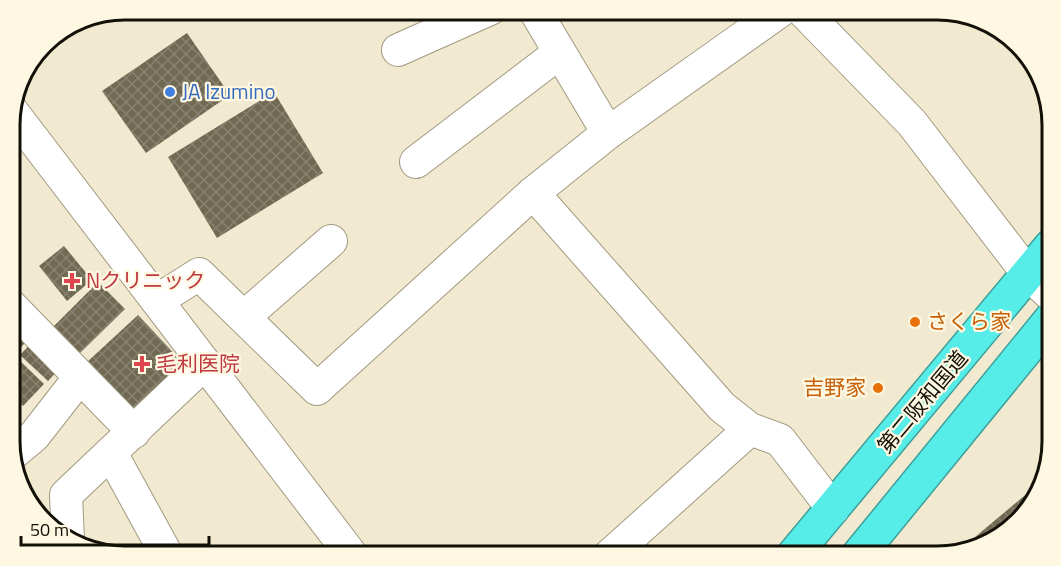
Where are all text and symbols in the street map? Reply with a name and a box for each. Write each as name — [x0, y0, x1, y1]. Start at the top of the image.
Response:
place label: JA Izumino — [182, 75, 276, 107]
marker: JA Izumino — [163, 85, 177, 99]
place label: Nクリニック — [86, 264, 205, 296]
marker: Nクリニック — [63, 272, 81, 290]
place label: さくら家 — [927, 305, 1011, 337]
marker: さくら家 — [908, 315, 922, 329]
street label: 第二阪和国道 — [869, 343, 975, 460]
place label: 毛利医院 — [156, 347, 240, 379]
marker: 毛利医院 — [133, 355, 151, 373]
place label: 吉野家 — [803, 371, 866, 403]
marker: 吉野家 — [871, 381, 885, 395]
scale bar — [21, 509, 208, 547]
text: 50 m — [30, 516, 69, 543]

